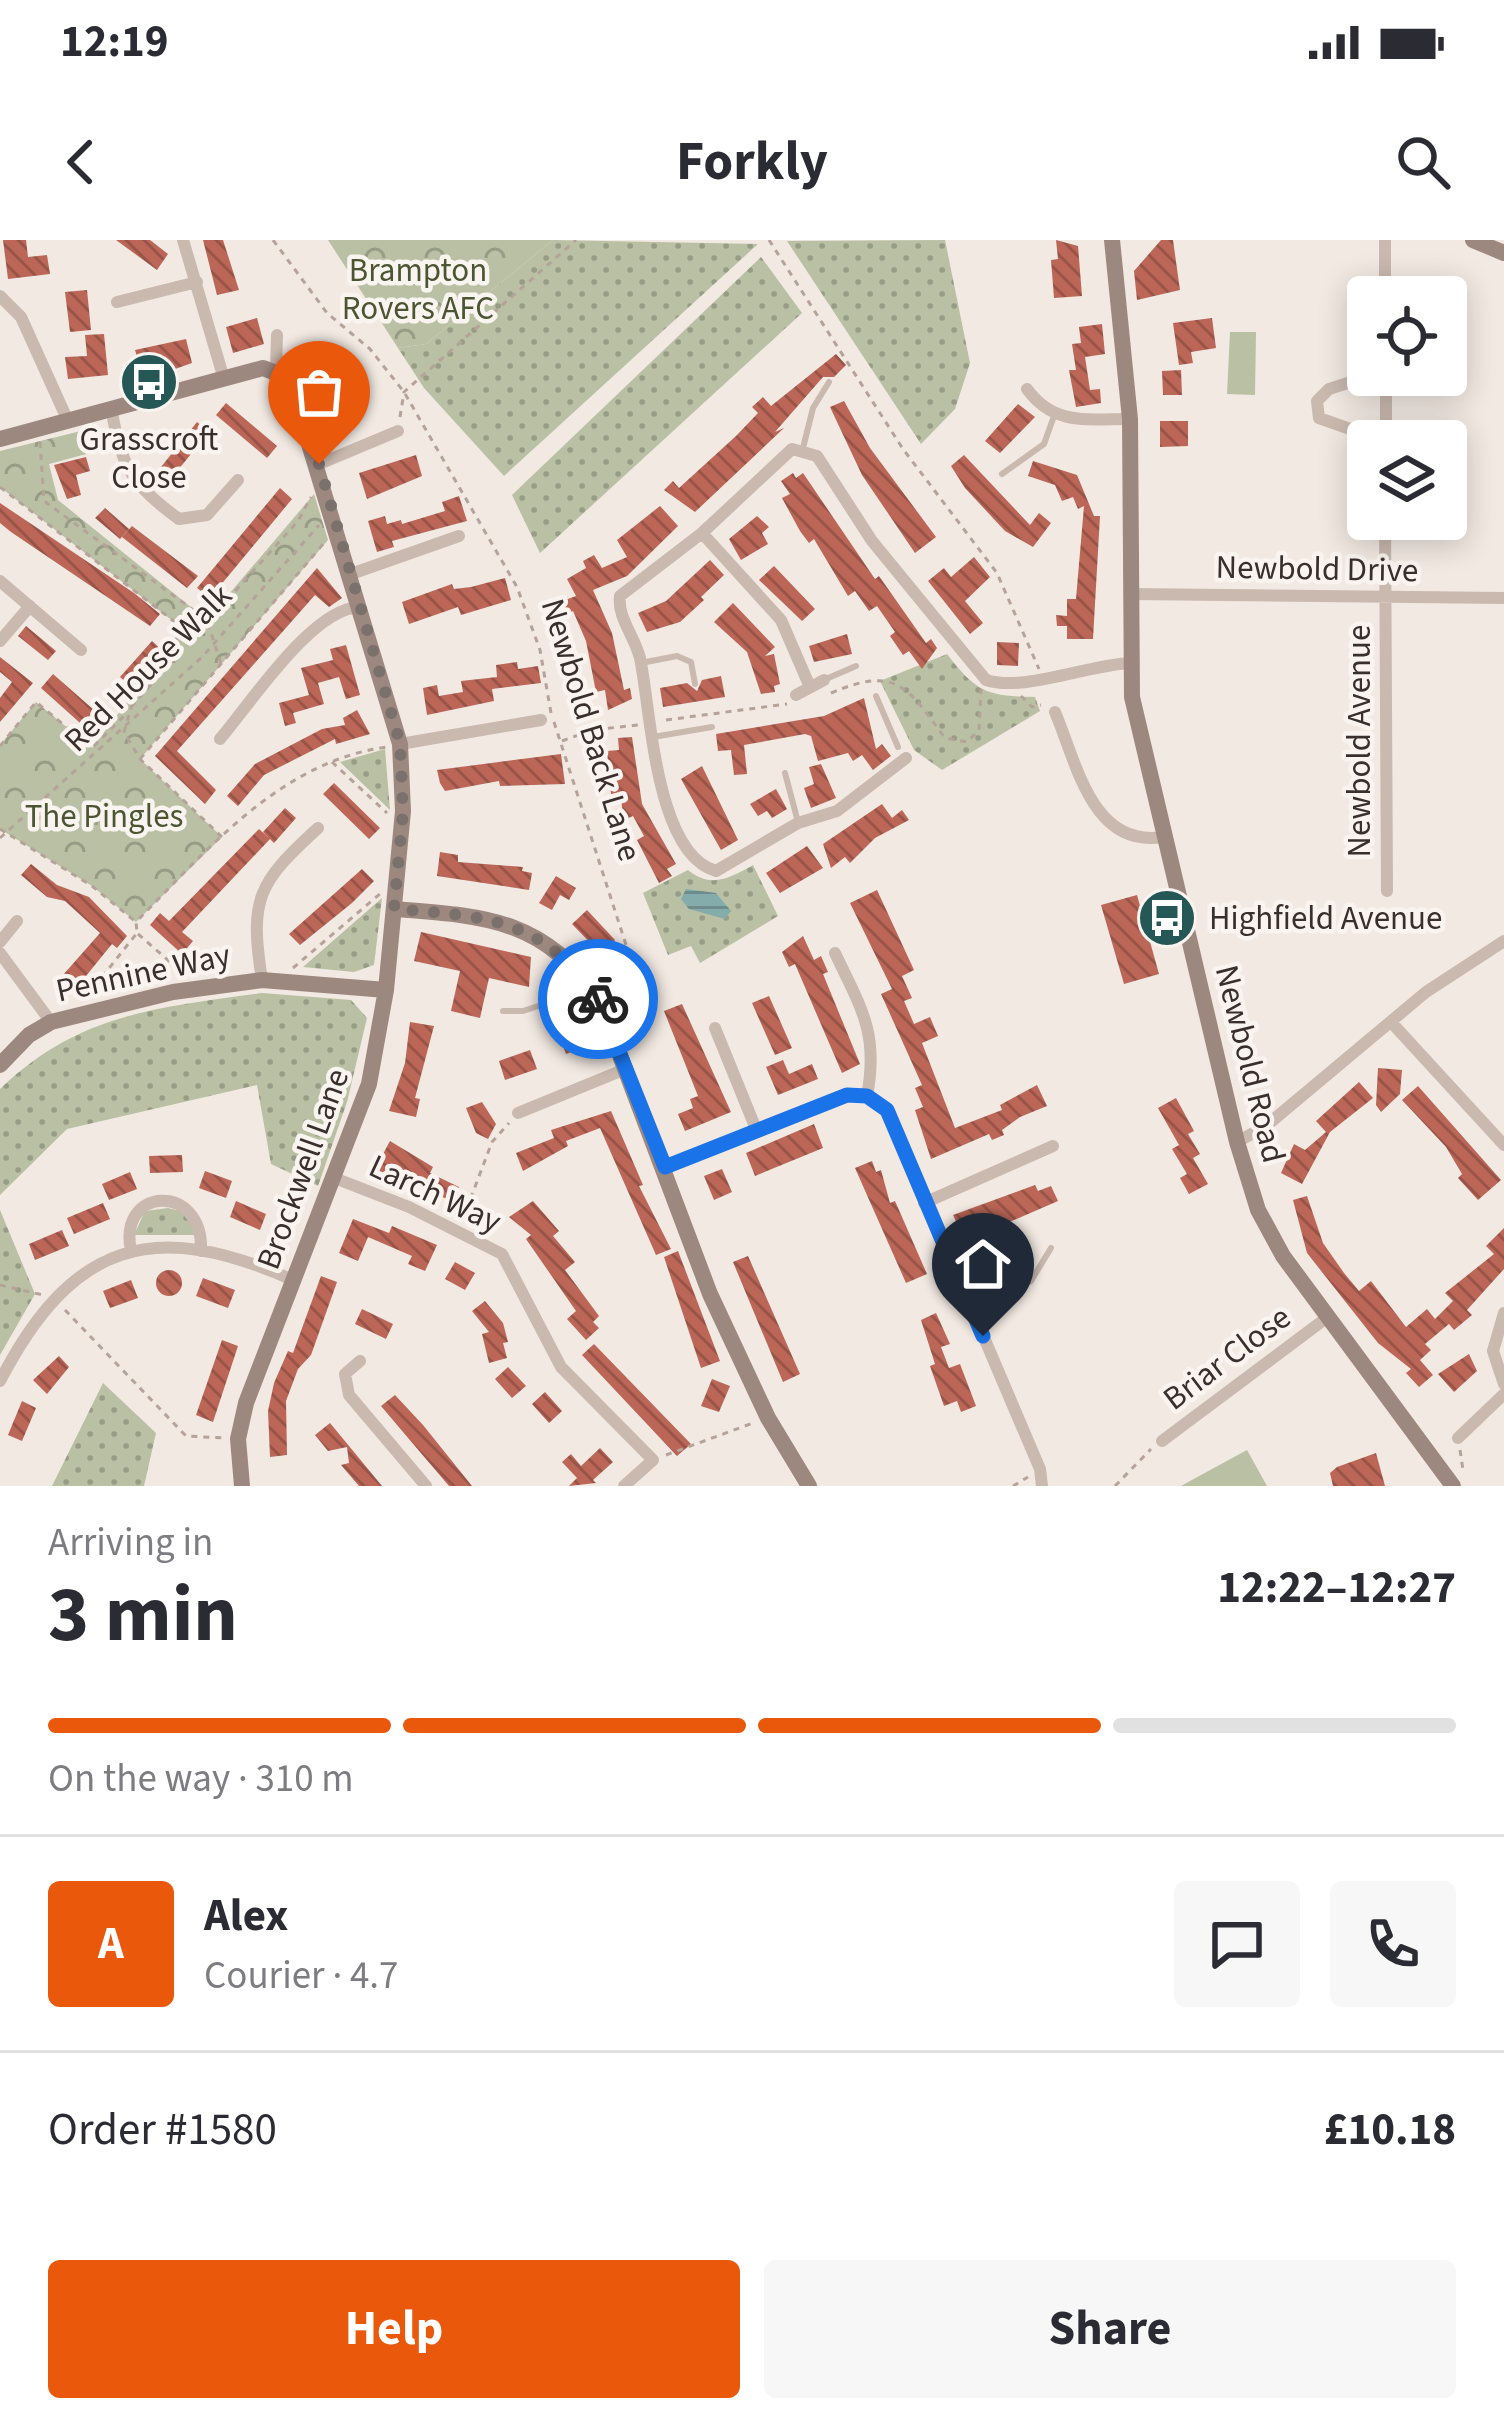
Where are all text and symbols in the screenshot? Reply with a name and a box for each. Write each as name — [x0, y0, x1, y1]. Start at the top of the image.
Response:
text: 12:19 — [60, 10, 169, 74]
text: Forkly — [676, 124, 828, 201]
icon: back — [48, 129, 114, 195]
icon: search — [1390, 129, 1456, 195]
park label: Brampton Rovers AFC — [342, 247, 494, 332]
map controls — [1347, 276, 1467, 540]
button: locate — [1347, 276, 1467, 396]
pin — [268, 341, 370, 464]
bus stop icon: Grasscroft Close — [118, 351, 180, 413]
icon: bag — [286, 359, 352, 425]
place label: Grasscroft Close — [80, 416, 219, 501]
button: layers — [1347, 420, 1467, 540]
street label: Newbold Drive — [1215, 544, 1419, 594]
street label: Red House Walk — [53, 573, 243, 763]
street label: Newbold Back Lane — [529, 593, 653, 867]
street label: Newbold Avenue — [1336, 625, 1383, 857]
park label: The Pingles — [25, 793, 183, 840]
bus stop icon: Highfield Avenue — [1136, 887, 1198, 949]
place label: Highfield Avenue — [1209, 895, 1442, 942]
street label: Pennine Way — [52, 931, 235, 1014]
courier — [538, 939, 658, 1059]
street label: Newbold Road — [1203, 960, 1297, 1168]
icon: bike — [565, 966, 631, 1032]
street label: Brockwell Lane — [245, 1062, 361, 1276]
street label: Larch Way — [361, 1143, 509, 1245]
pin — [932, 1213, 1034, 1336]
icon: home — [950, 1231, 1016, 1297]
street label: Briar Close — [1153, 1294, 1301, 1422]
text: Arriving in — [48, 1515, 213, 1571]
text: 12:22–12:27 — [1217, 1556, 1456, 1620]
text: 3 min — [48, 1560, 238, 1671]
text: On the way · 310 m — [48, 1751, 354, 1807]
button: chat — [1174, 1881, 1300, 2007]
button: phone — [1330, 1881, 1456, 2007]
text: Alex — [204, 1884, 288, 1948]
text: A — [98, 1912, 124, 1976]
text: Courier · 4.7 — [204, 1948, 398, 2004]
text: Order #1580 — [48, 2098, 277, 2162]
text: £10.18 — [1324, 2098, 1456, 2162]
button: Help — [48, 2260, 740, 2398]
button: Share — [764, 2260, 1456, 2398]

